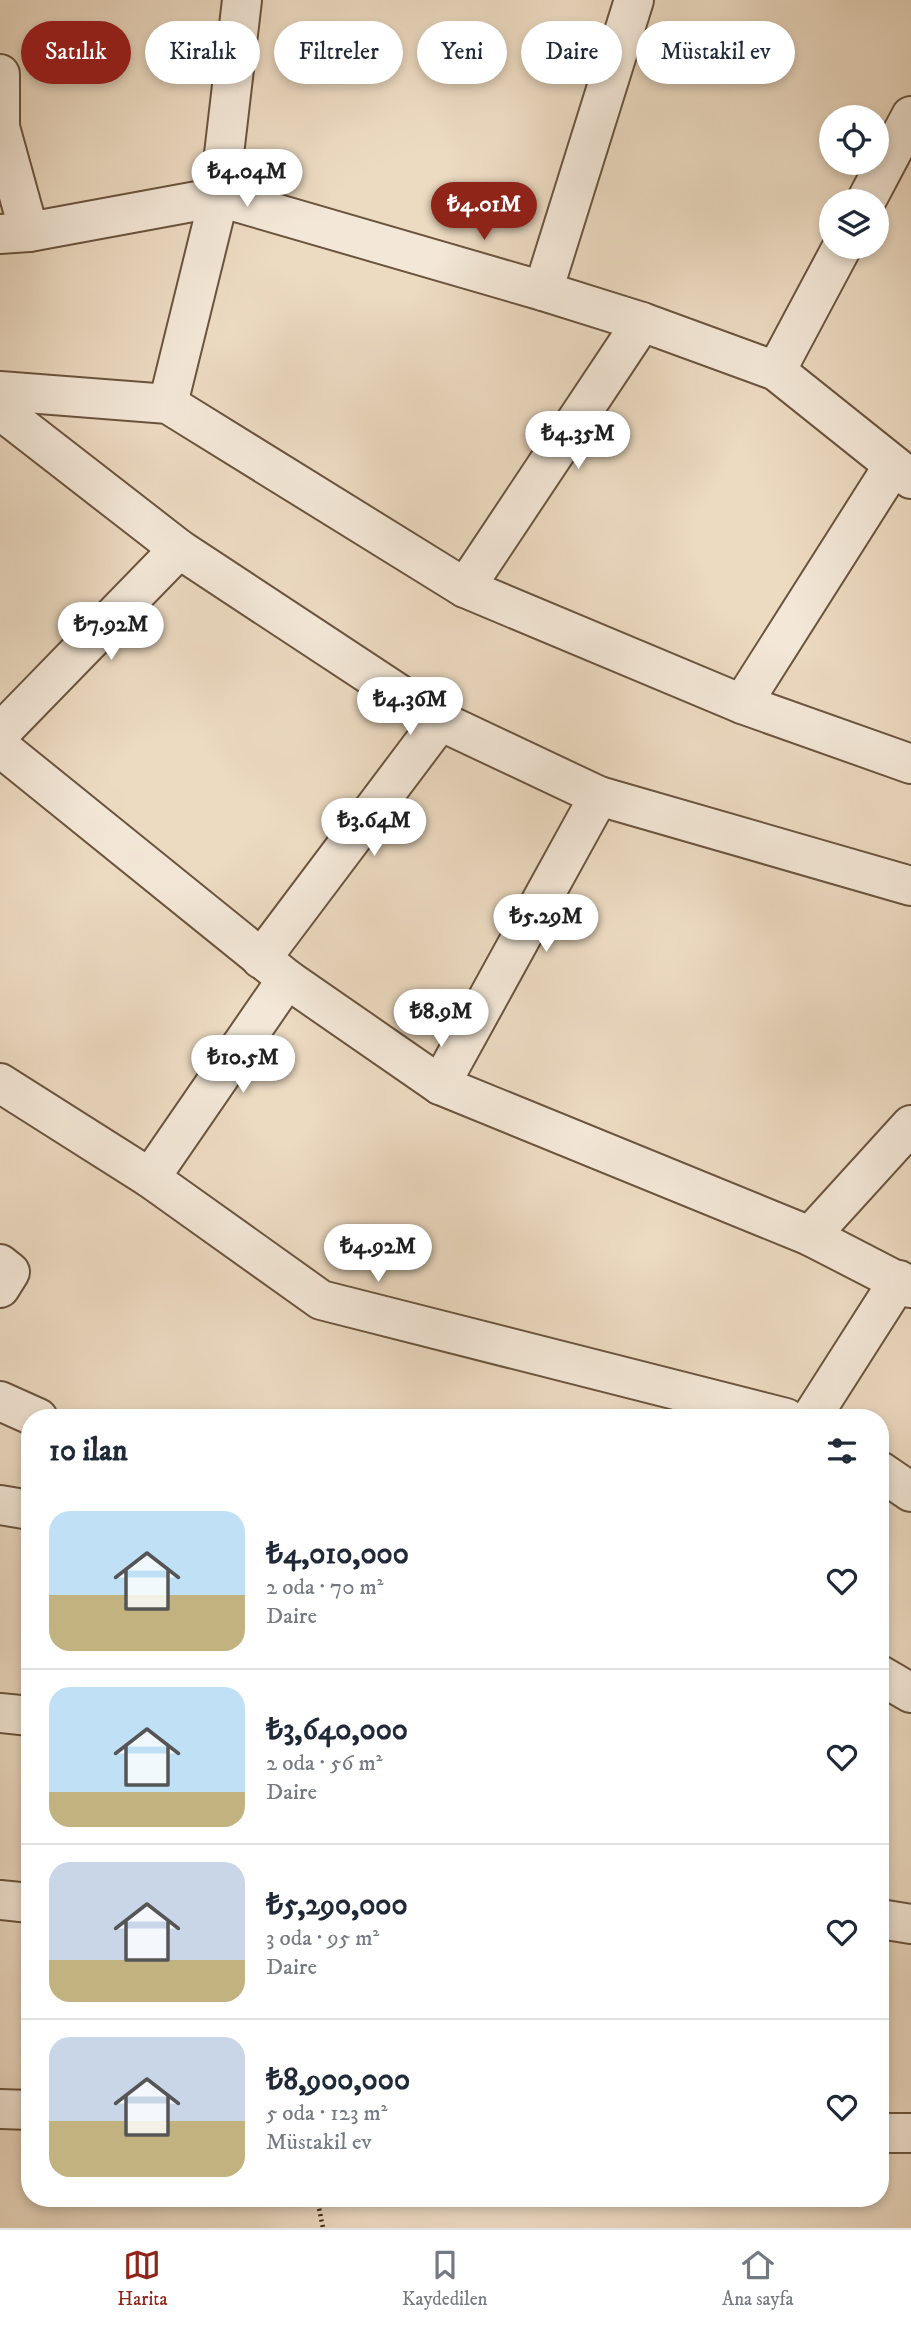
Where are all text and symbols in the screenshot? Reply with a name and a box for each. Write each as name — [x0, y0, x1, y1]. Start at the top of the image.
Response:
chip: Satılık — [21, 21, 131, 84]
chip: Kiralık — [145, 21, 260, 84]
chip: Filtreler — [274, 21, 403, 84]
chip: Yeni — [417, 21, 507, 84]
chip: Daire — [521, 21, 622, 84]
chip: Müstakil ev — [636, 21, 795, 84]
map controls — [819, 105, 889, 259]
button: locate — [819, 105, 889, 175]
pin: ₺4.04M — [190, 150, 304, 209]
text: ₺4.04M — [208, 157, 286, 186]
pin: ₺4.01M — [427, 182, 541, 242]
button: layers — [819, 189, 889, 259]
text: ₺4.01M — [447, 190, 521, 219]
pin: ₺4.35M — [521, 412, 635, 471]
text: ₺4.35M — [541, 419, 615, 448]
pin: ₺7.92M — [54, 602, 168, 662]
text: ₺7.92M — [74, 610, 148, 639]
pin: ₺4.36M — [353, 678, 467, 737]
text: ₺4.36M — [373, 685, 447, 714]
pin: ₺3.64M — [317, 798, 431, 858]
text: ₺3.64M — [337, 806, 411, 835]
pin: ₺5.29M — [489, 894, 603, 954]
text: ₺5.29M — [509, 902, 583, 931]
pin: ₺8.9M — [392, 990, 490, 1049]
text: ₺8.9M — [410, 997, 472, 1026]
pin: ₺10.5M — [186, 1036, 300, 1095]
text: ₺10.5M — [207, 1043, 279, 1072]
pin: ₺4.92M — [321, 1224, 435, 1284]
text: ₺4.92M — [340, 1232, 416, 1261]
icon: filters — [823, 1432, 861, 1470]
text: 10 ilan — [49, 1433, 128, 1470]
text: ₺4,010,000 — [266, 1536, 409, 1573]
icon: home — [105, 1539, 189, 1623]
icon: heart — [823, 1562, 861, 1600]
text: 2 oda · 70 m² — [266, 1573, 384, 1602]
text: Daire — [266, 1602, 317, 1631]
text: ₺3,640,000 — [266, 1712, 408, 1749]
icon: home — [105, 1715, 189, 1799]
icon: heart — [823, 1738, 861, 1776]
text: 2 oda · 56 m² — [266, 1749, 382, 1778]
text: Daire — [266, 1778, 317, 1807]
text: ₺5,290,000 — [266, 1887, 408, 1924]
icon: home — [105, 1890, 189, 1974]
icon: heart — [823, 1913, 861, 1951]
text: 3 oda · 95 m² — [266, 1924, 379, 1953]
text: Daire — [266, 1953, 317, 1982]
text: ₺8,900,000 — [266, 2062, 410, 2099]
icon: home — [105, 2065, 189, 2149]
icon: heart — [823, 2088, 861, 2126]
text: 5 oda · 123 m² — [266, 2099, 387, 2128]
text: Müstakil ev — [266, 2128, 372, 2157]
tab: Harita — [117, 2246, 167, 2311]
tab: Kaydedilen — [402, 2246, 487, 2311]
tab: Ana sayfa — [722, 2246, 794, 2311]

